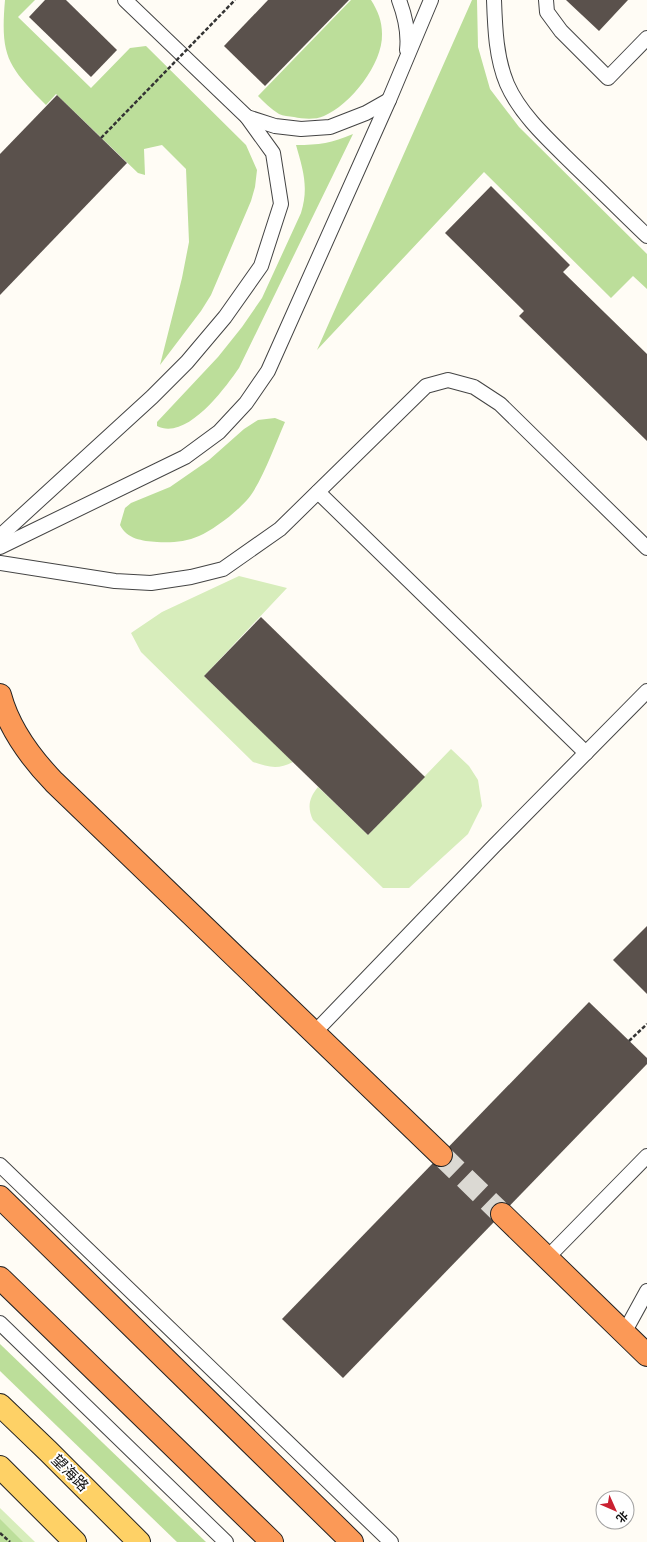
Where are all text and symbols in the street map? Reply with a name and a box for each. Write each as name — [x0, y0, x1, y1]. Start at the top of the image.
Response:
street label: 望海路 — [48, 1451, 92, 1495]
north arrow — [595, 1490, 635, 1530]
text: 北 — [613, 1508, 630, 1525]

